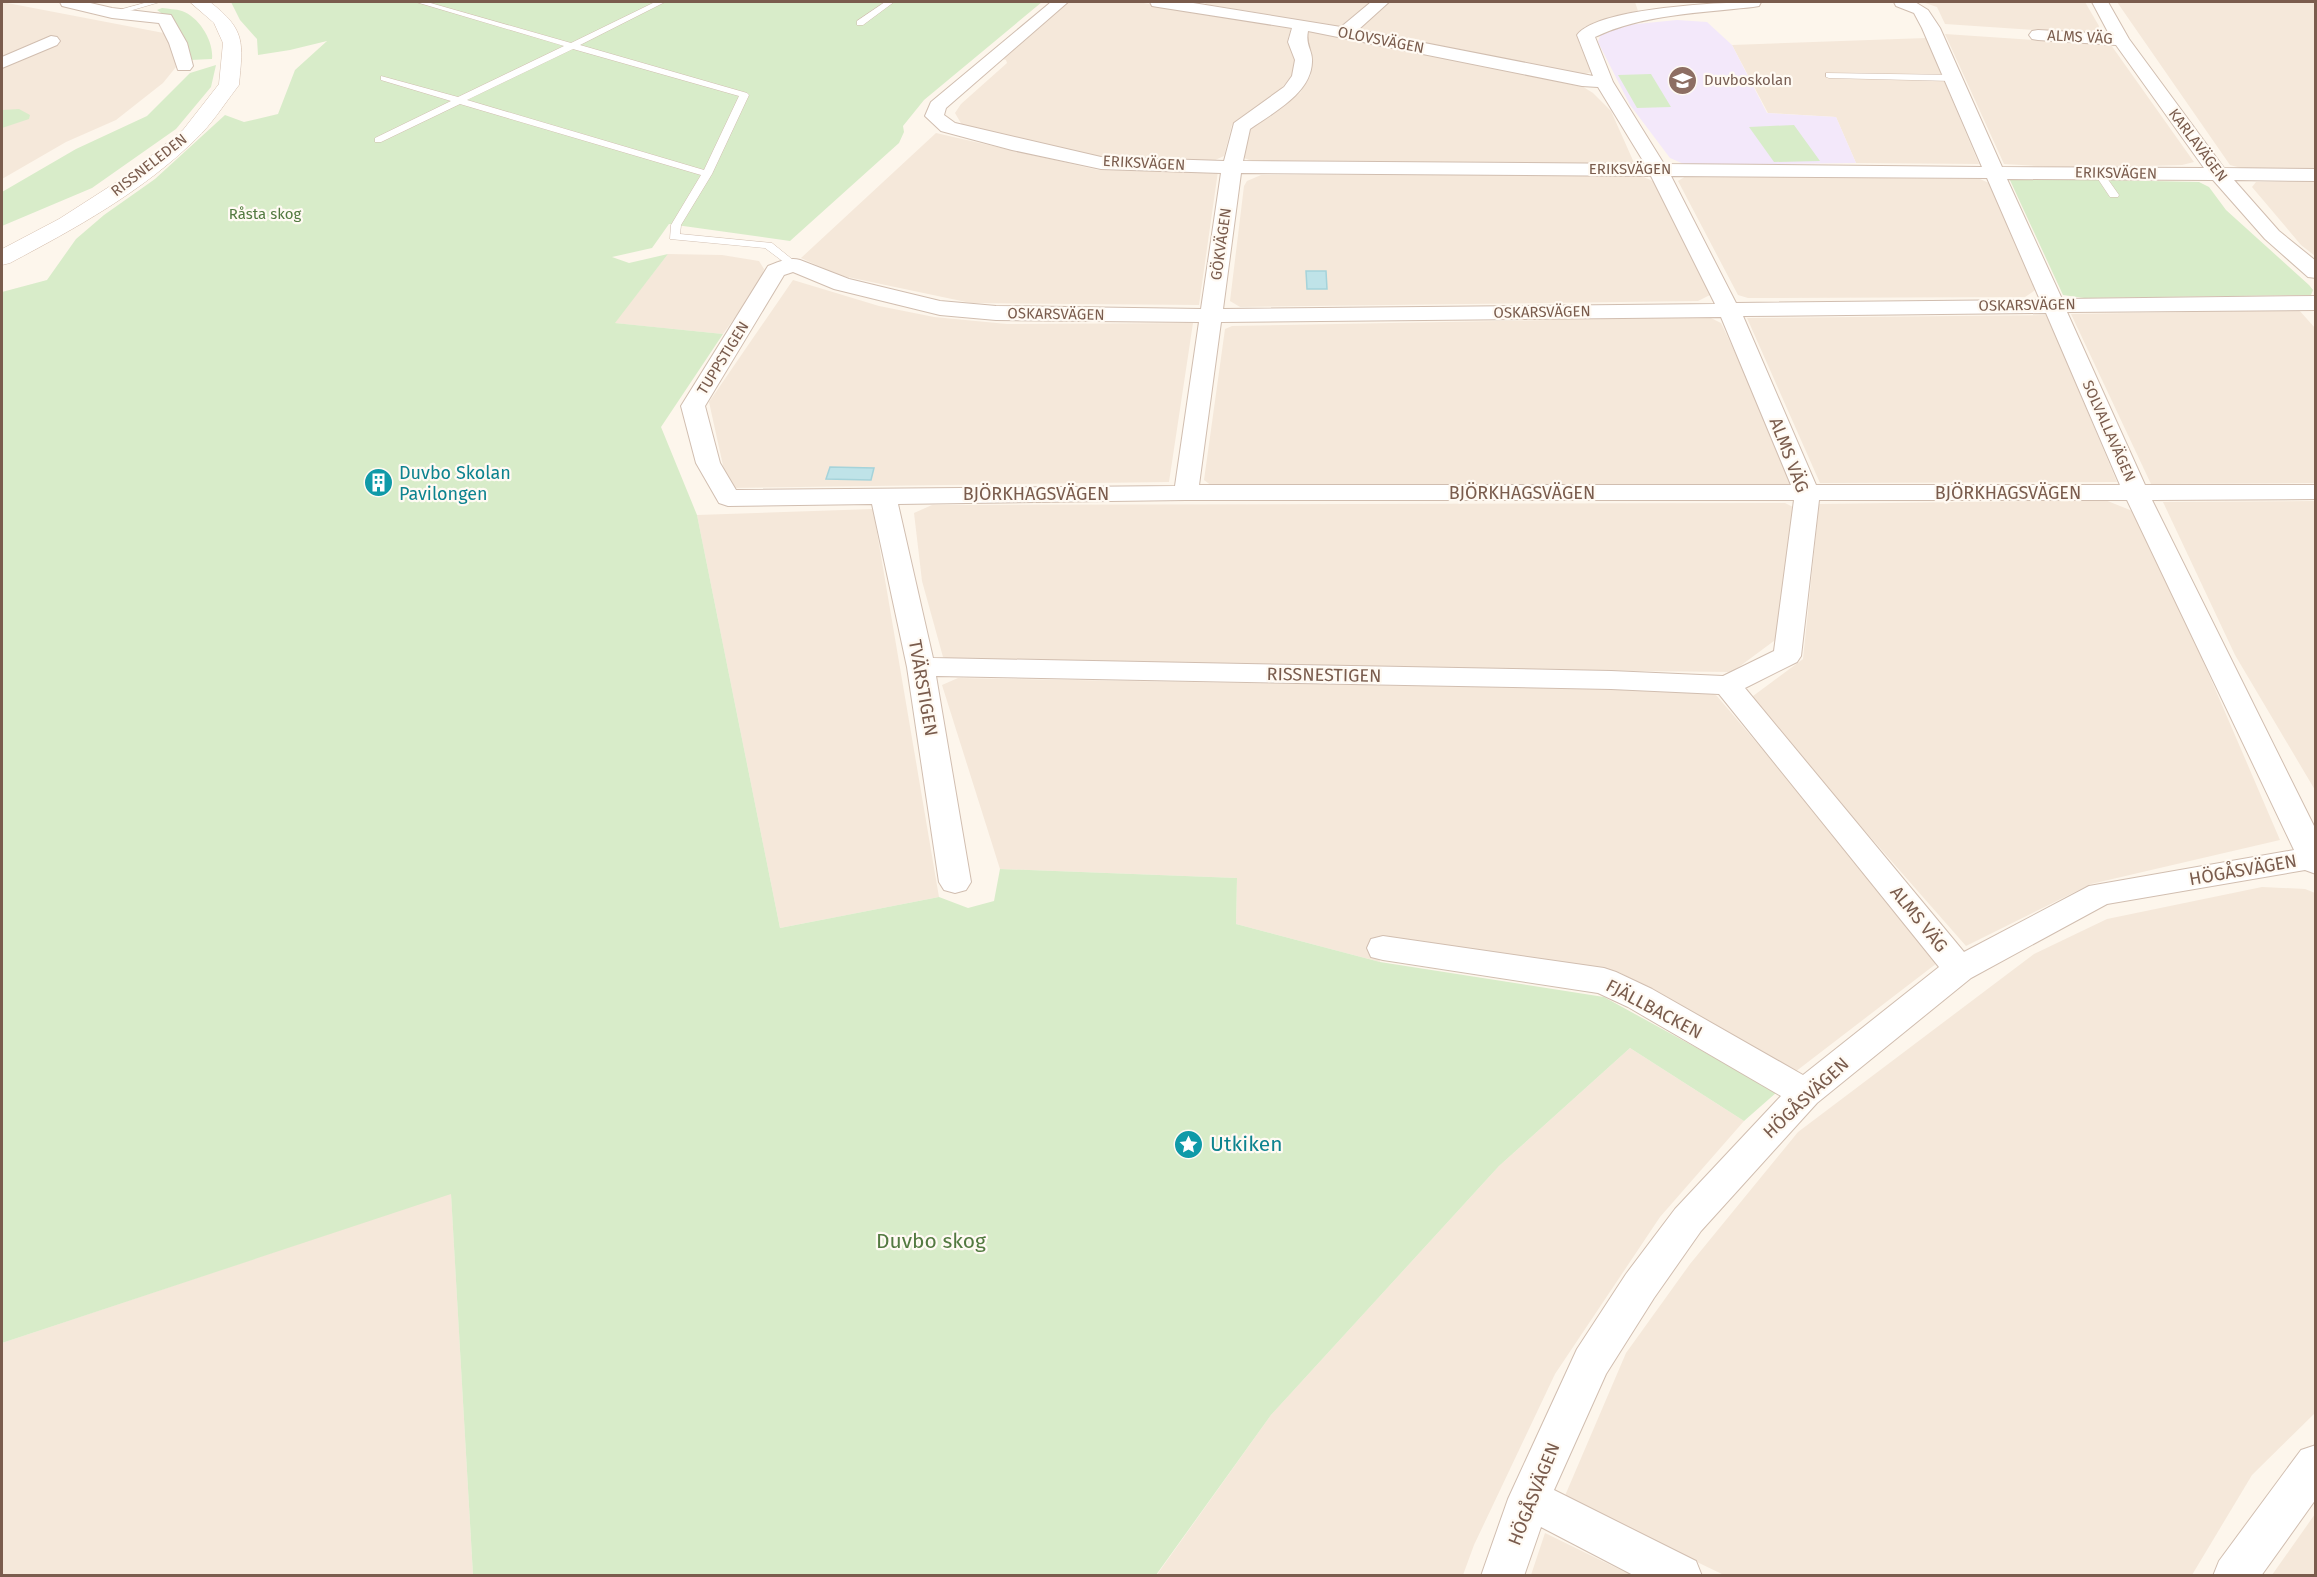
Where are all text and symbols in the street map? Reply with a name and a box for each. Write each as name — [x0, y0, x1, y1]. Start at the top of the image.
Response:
street label: OLOVSVÄGEN — [1336, 23, 1426, 57]
street label: ALMS VÄG — [2047, 26, 2113, 48]
school or university icon: Duvboskolan — [1667, 64, 1699, 96]
place label: Duvboskolan — [1704, 71, 1792, 89]
street label: KARLAVÄGEN — [2165, 105, 2231, 185]
street label: RISSNELEDEN — [107, 130, 191, 200]
street label: ERIKSVÄGEN — [1102, 152, 1186, 174]
street label: ERIKSVÄGEN — [1589, 160, 1671, 178]
street label: ERIKSVÄGEN — [2075, 163, 2157, 183]
park label: Råsta skog — [229, 205, 301, 223]
street label: GÖKVÄGEN — [1207, 207, 1235, 281]
street label: OSKARSVÄGEN — [1978, 295, 2076, 315]
street label: OSKARSVÄGEN — [1493, 302, 1591, 322]
street label: OSKARSVÄGEN — [1007, 304, 1105, 324]
street label: TUPPSTIGEN — [693, 318, 753, 398]
street label: SOLVALLAVÄGEN — [2079, 377, 2139, 485]
street label: ALMS VÄG — [1765, 414, 1813, 496]
place label: Duvbo Skolan Pavilongen — [399, 462, 511, 505]
building icon: Duvbo Skolan Pavilongen — [362, 467, 394, 499]
street label: BJÖRKHAGSVÄGEN — [1449, 482, 1595, 504]
street label: BJÖRKHAGSVÄGEN — [1935, 482, 2081, 504]
street label: BJÖRKHAGSVÄGEN — [963, 483, 1109, 505]
street label: TVÄRSTIGEN — [904, 638, 942, 738]
street label: RISSNESTIGEN — [1266, 663, 1382, 687]
street label: HÖGÅSVÄGEN — [2187, 849, 2299, 890]
street label: ALMS VÄG — [1886, 882, 1952, 956]
street label: FJÄLLBACKEN — [1602, 974, 1706, 1044]
street label: HÖGÅSVÄGEN — [1758, 1052, 1853, 1143]
place icon: Utkiken — [1173, 1128, 1205, 1160]
place label: Utkiken — [1210, 1131, 1282, 1157]
park label: Duvbo skog — [876, 1228, 986, 1254]
street label: HÖGÅSVÄGEN — [1502, 1439, 1565, 1549]

